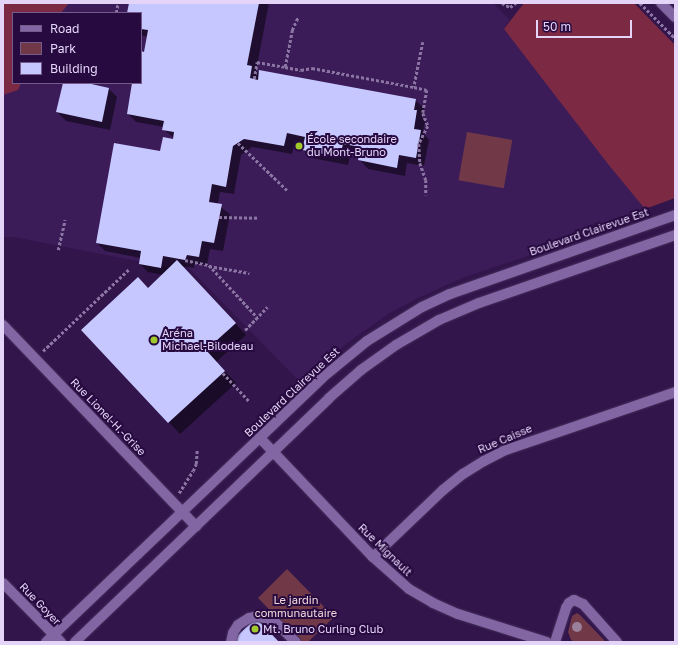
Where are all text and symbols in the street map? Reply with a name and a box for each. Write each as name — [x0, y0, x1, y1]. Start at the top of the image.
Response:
legend — [12, 12, 142, 84]
scale bar — [538, 12, 634, 38]
text: 50 m — [543, 19, 571, 34]
text: Road — [50, 21, 79, 36]
text: Park — [50, 41, 76, 56]
text: Building — [50, 61, 98, 76]
place label: École secondaire du Mont-Bruno — [307, 133, 397, 159]
marker: École secondaire du Mont-Bruno — [294, 141, 304, 151]
street label: Boulevard Clairevue Est — [528, 205, 650, 259]
place label: Aréna Michael-Bilodeau — [162, 327, 253, 353]
marker: Aréna Michael-Bilodeau — [149, 335, 159, 345]
street label: Boulevard Clairevue Est — [242, 344, 342, 440]
street label: Rue Lionel-H.-Grise — [68, 376, 148, 458]
street label: Rue Caisse — [476, 422, 534, 456]
street label: Rue Mignault — [355, 521, 415, 579]
street label: Rue Goyer — [17, 580, 63, 628]
park label: Le jardin communautaire — [255, 594, 337, 620]
place label: Mt. Bruno Curling Club — [263, 622, 383, 636]
marker: Mt. Bruno Curling Club — [250, 624, 260, 634]

